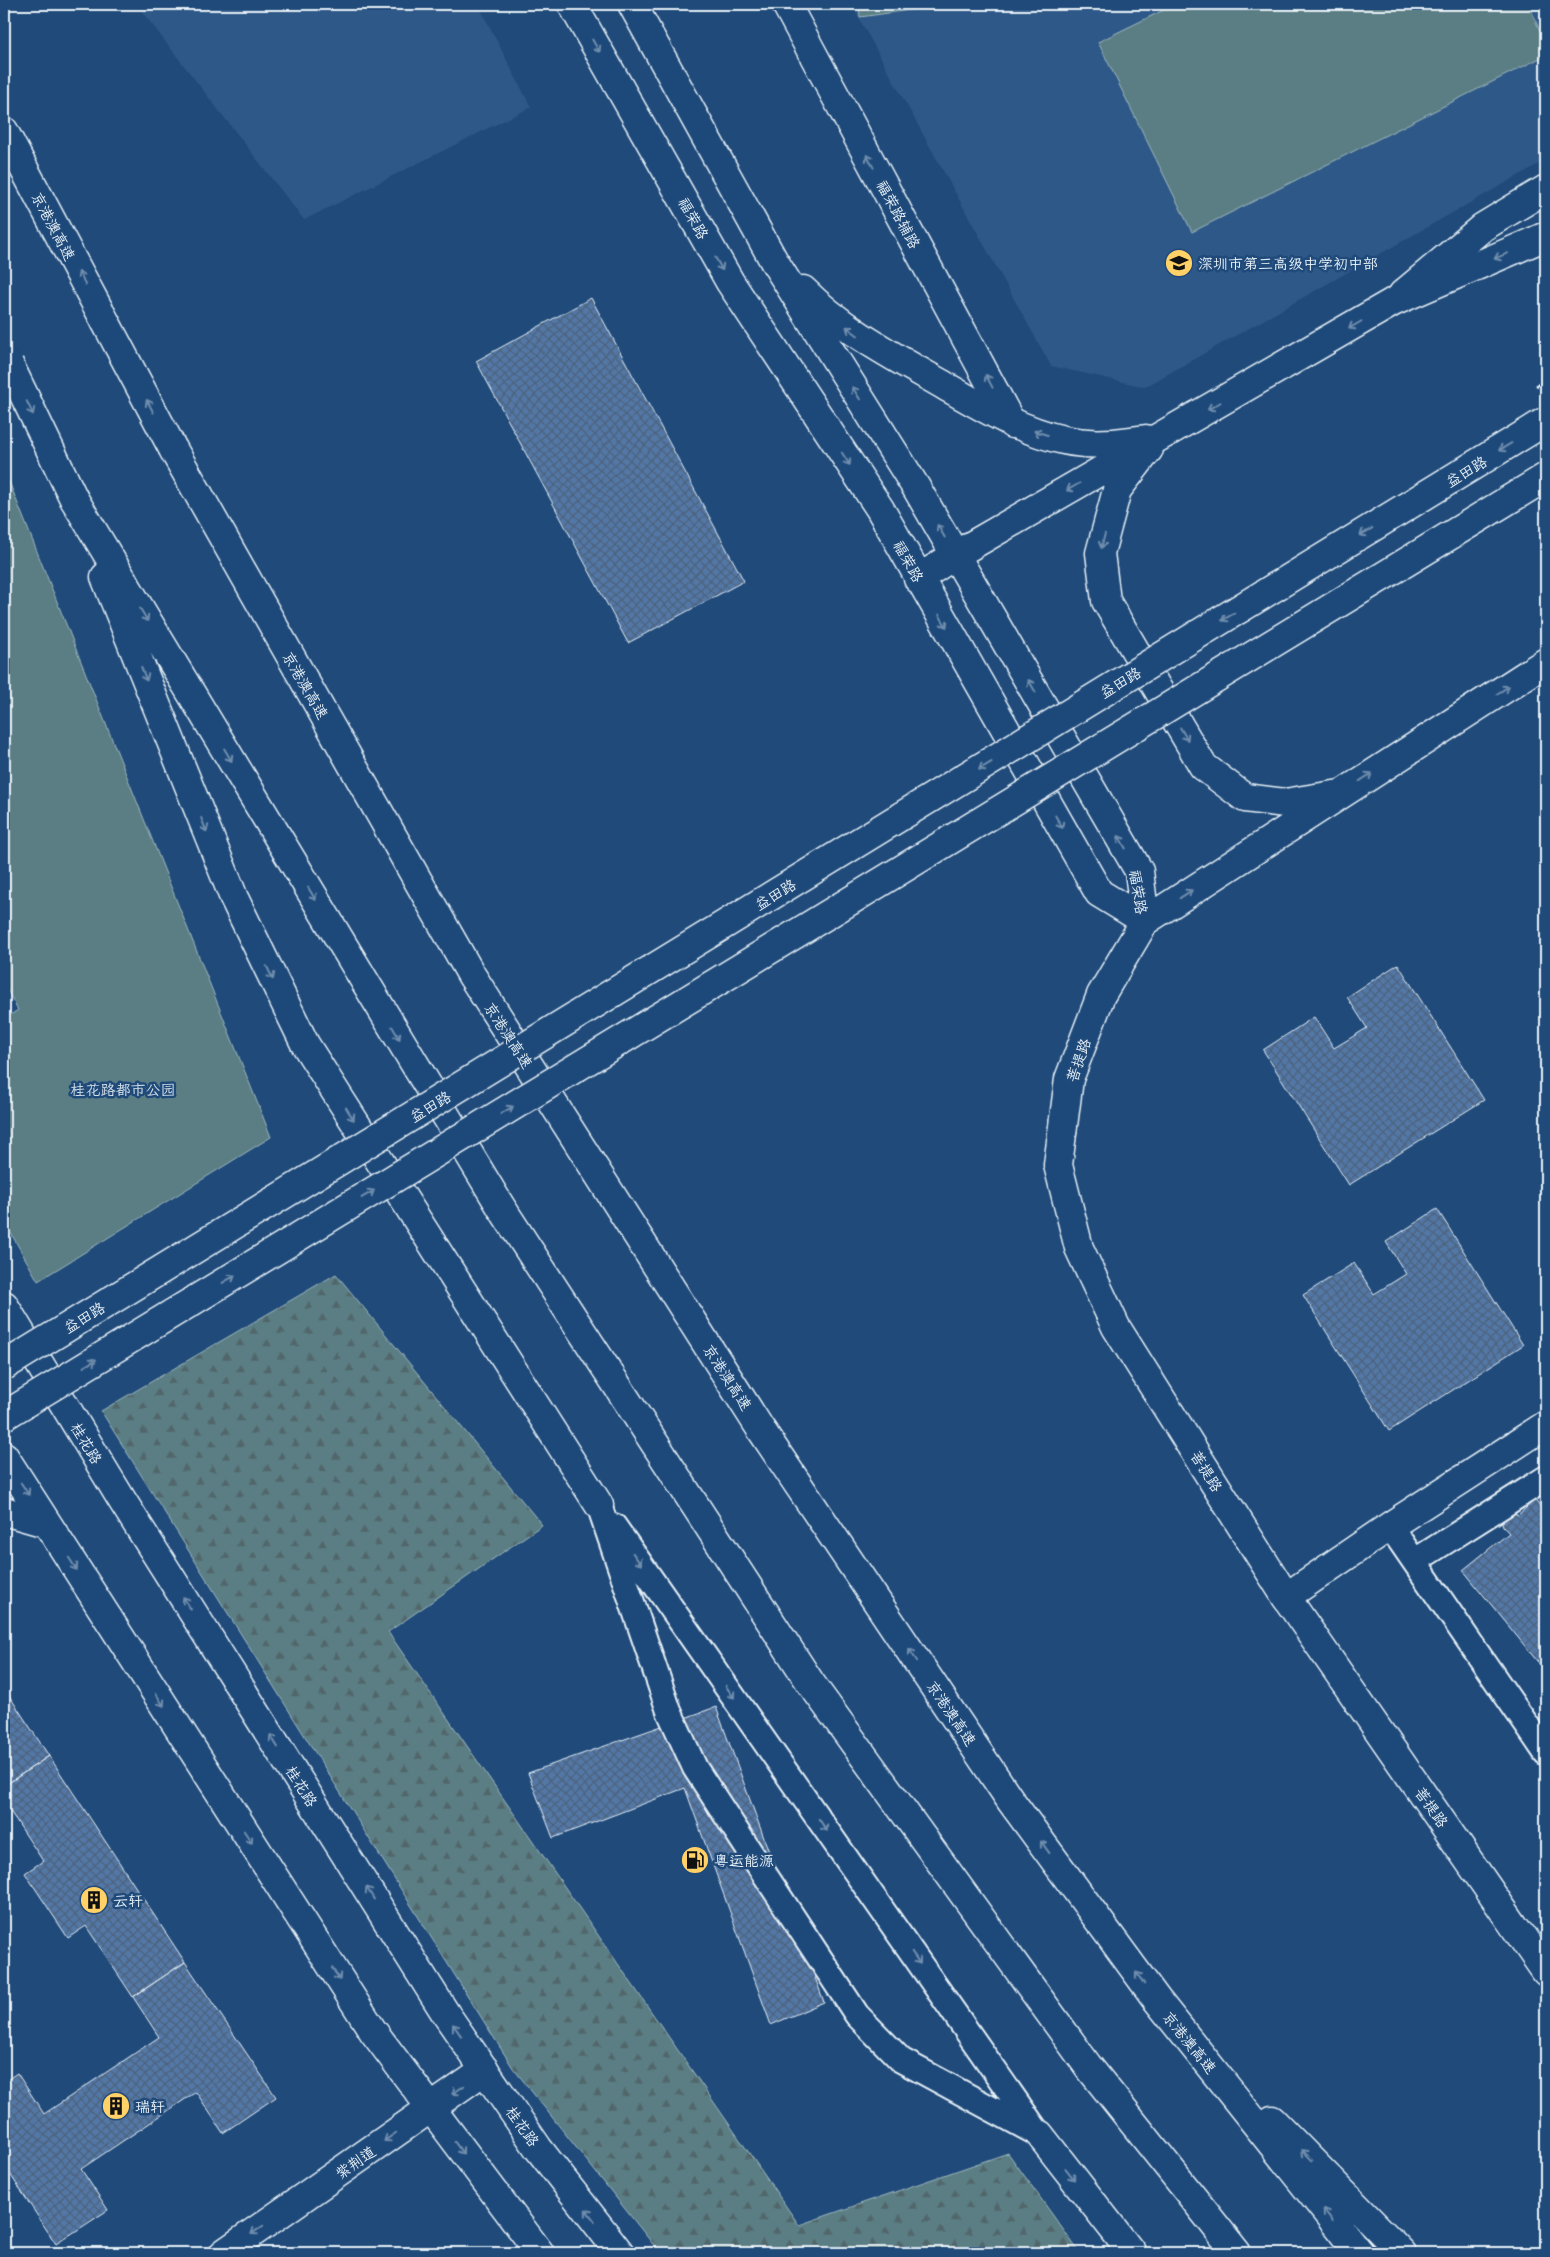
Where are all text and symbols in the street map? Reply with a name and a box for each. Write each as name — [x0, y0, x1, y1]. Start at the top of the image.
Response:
one-way arrow — [592, 39, 602, 53]
one-way arrow — [865, 154, 875, 168]
street label: 福荣路辅路 — [873, 176, 925, 252]
street label: 京港澳高速 — [28, 188, 80, 264]
street label: 福荣路 — [674, 193, 714, 243]
school or university icon: 深圳市第三高级中学初中部 — [1164, 248, 1194, 278]
one-way arrow — [1494, 252, 1509, 261]
place label: 深圳市第三高级中学初中部 — [1198, 253, 1378, 273]
one-way arrow — [715, 256, 725, 270]
one-way arrow — [77, 271, 87, 286]
one-way arrow — [1348, 320, 1362, 330]
one-way arrow — [845, 326, 859, 336]
one-way arrow — [984, 374, 993, 389]
one-way arrow — [851, 386, 861, 400]
one-way arrow — [145, 399, 154, 414]
one-way arrow — [26, 400, 35, 415]
one-way arrow — [1207, 401, 1221, 411]
one-way arrow — [1033, 427, 1049, 437]
one-way arrow — [1498, 442, 1512, 452]
one-way arrow — [841, 451, 851, 465]
street label: 益田路 — [1442, 451, 1490, 491]
one-way arrow — [1066, 483, 1081, 492]
one-way arrow — [935, 525, 945, 539]
one-way arrow — [1360, 527, 1374, 537]
one-way arrow — [1098, 532, 1108, 548]
street label: 福荣路 — [889, 536, 929, 586]
one-way arrow — [139, 608, 149, 622]
one-way arrow — [1221, 612, 1235, 622]
one-way arrow — [938, 613, 948, 627]
street label: 京港澳高速 — [279, 648, 333, 722]
street label: 益田路 — [1096, 662, 1144, 702]
one-way arrow — [140, 666, 149, 681]
one-way arrow — [1026, 680, 1036, 694]
one-way arrow — [1496, 684, 1510, 694]
one-way arrow — [1179, 726, 1189, 741]
one-way arrow — [223, 747, 233, 761]
one-way arrow — [978, 761, 992, 771]
one-way arrow — [1359, 772, 1373, 782]
one-way arrow — [1054, 815, 1064, 829]
one-way arrow — [201, 817, 210, 832]
one-way arrow — [1117, 835, 1127, 850]
street label: 福荣路 — [1126, 868, 1152, 916]
street label: 益田路 — [751, 874, 799, 914]
one-way arrow — [307, 886, 317, 900]
one-way arrow — [1179, 889, 1193, 900]
one-way arrow — [266, 965, 276, 980]
street label: 京港澳高速 — [480, 998, 538, 1072]
one-way arrow — [391, 1025, 401, 1039]
street label: 菩提路 — [1061, 1035, 1095, 1085]
park label: 桂花路都市公园 — [70, 1079, 176, 1099]
street label: 益田路 — [406, 1086, 454, 1126]
one-way arrow — [499, 1104, 513, 1114]
one-way arrow — [345, 1107, 355, 1121]
one-way arrow — [360, 1189, 374, 1199]
one-way arrow — [222, 1273, 236, 1283]
street label: 益田路 — [60, 1297, 108, 1337]
street label: 京港澳高速 — [699, 1340, 757, 1414]
one-way arrow — [83, 1358, 97, 1368]
street label: 桂花路 — [67, 1419, 107, 1467]
street label: 菩提路 — [1187, 1447, 1227, 1495]
one-way arrow — [20, 1482, 30, 1496]
one-way arrow — [632, 1552, 642, 1566]
one-way arrow — [68, 1556, 78, 1570]
one-way arrow — [182, 1597, 192, 1611]
one-way arrow — [908, 1648, 918, 1662]
street label: 京港澳高速 — [923, 1676, 981, 1750]
one-way arrow — [725, 1685, 735, 1699]
one-way arrow — [156, 1693, 166, 1707]
one-way arrow — [269, 1734, 279, 1748]
street label: 桂花路 — [282, 1762, 322, 1810]
street label: 菩提路 — [1411, 1783, 1453, 1831]
one-way arrow — [818, 1818, 828, 1832]
one-way arrow — [243, 1830, 253, 1844]
one-way arrow — [1039, 1841, 1050, 1854]
fuel station icon: 粤运能源 — [680, 1845, 710, 1875]
place label: 粤运能源 — [714, 1850, 774, 1870]
building icon: 云轩 — [79, 1885, 109, 1915]
one-way arrow — [364, 1887, 374, 1901]
place label: 云轩 — [113, 1890, 143, 1910]
one-way arrow — [911, 1951, 921, 1965]
one-way arrow — [331, 1966, 341, 1980]
one-way arrow — [1135, 1972, 1146, 1985]
street label: 京港澳高速 — [1159, 2007, 1221, 2077]
one-way arrow — [452, 2023, 462, 2037]
one-way arrow — [452, 2084, 465, 2095]
building icon: 瑞轩 — [101, 2091, 131, 2121]
place label: 瑞轩 — [135, 2096, 165, 2116]
street label: 桂花路 — [502, 2102, 544, 2150]
one-way arrow — [384, 2132, 398, 2142]
street label: 紫荆道 — [331, 2141, 379, 2183]
one-way arrow — [454, 2141, 464, 2155]
one-way arrow — [1301, 2149, 1313, 2162]
one-way arrow — [1064, 2167, 1075, 2180]
one-way arrow — [585, 2209, 596, 2222]
one-way arrow — [1323, 2209, 1334, 2222]
one-way arrow — [251, 2225, 265, 2235]

